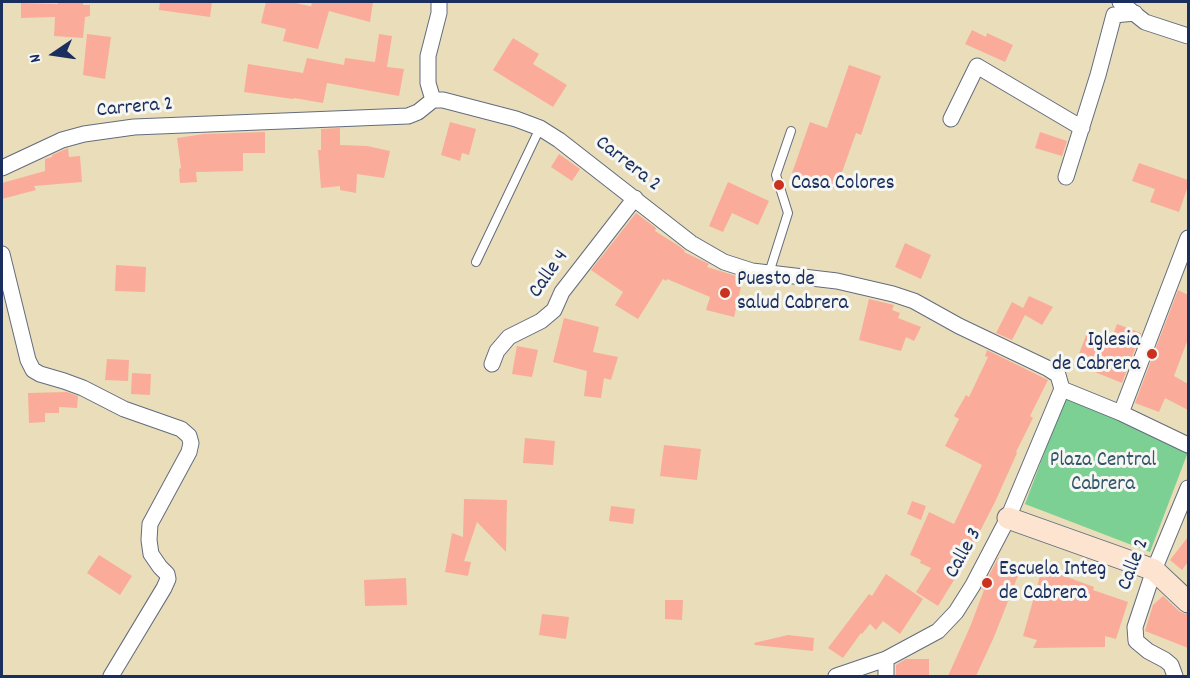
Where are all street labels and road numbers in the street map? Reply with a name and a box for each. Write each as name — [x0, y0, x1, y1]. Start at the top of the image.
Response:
street label: Carrera 2 — [96, 93, 174, 125]
street label: Carrera 2 — [589, 131, 665, 199]
street label: Calle 4 — [524, 246, 576, 304]
street label: Calle 3 — [941, 524, 989, 584]
street label: Calle 2 — [1114, 536, 1156, 594]

